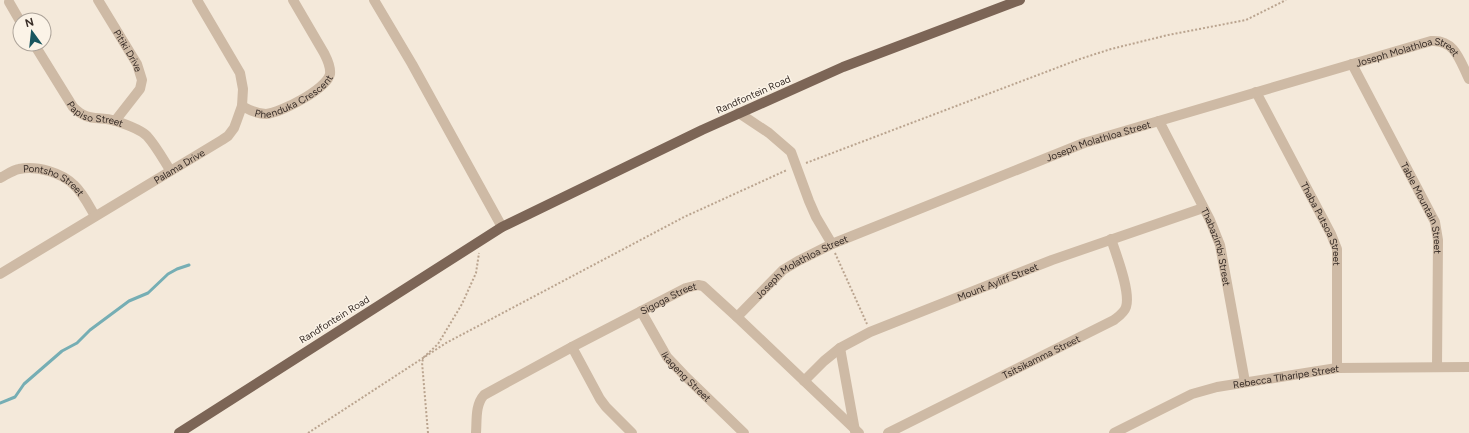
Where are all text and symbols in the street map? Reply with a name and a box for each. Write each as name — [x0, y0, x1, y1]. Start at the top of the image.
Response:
north arrow — [12, 12, 52, 52]
text: N — [24, 15, 35, 30]
street label: Pitiki Drive — [110, 27, 145, 74]
street label: Joseph Molathloa Street — [1354, 35, 1462, 70]
street label: Phenduka Crescent — [253, 72, 336, 121]
street label: Randfontein Road — [714, 72, 793, 117]
street label: Papiso Street — [64, 99, 125, 130]
street label: Joseph Molathloa Street — [1044, 118, 1152, 165]
street label: Palama Drive — [151, 146, 208, 187]
street label: Table Mountain Street — [1398, 160, 1444, 254]
street label: Pontsho Street — [23, 162, 87, 199]
street label: Thaba Putsoa Street — [1298, 180, 1343, 266]
street label: Thabazimbi Street — [1198, 206, 1233, 287]
street label: Joseph Molathloa Street — [752, 232, 850, 302]
street label: Mount Ayliff Street — [955, 260, 1040, 304]
street label: Sigoga Street — [638, 280, 698, 318]
street label: Randfontein Road — [297, 293, 372, 346]
street label: Tsitsikamma Street — [1000, 332, 1082, 382]
street label: Ikageng Street — [658, 349, 714, 405]
street label: Rebecca Tlharipe Street — [1232, 362, 1339, 391]

